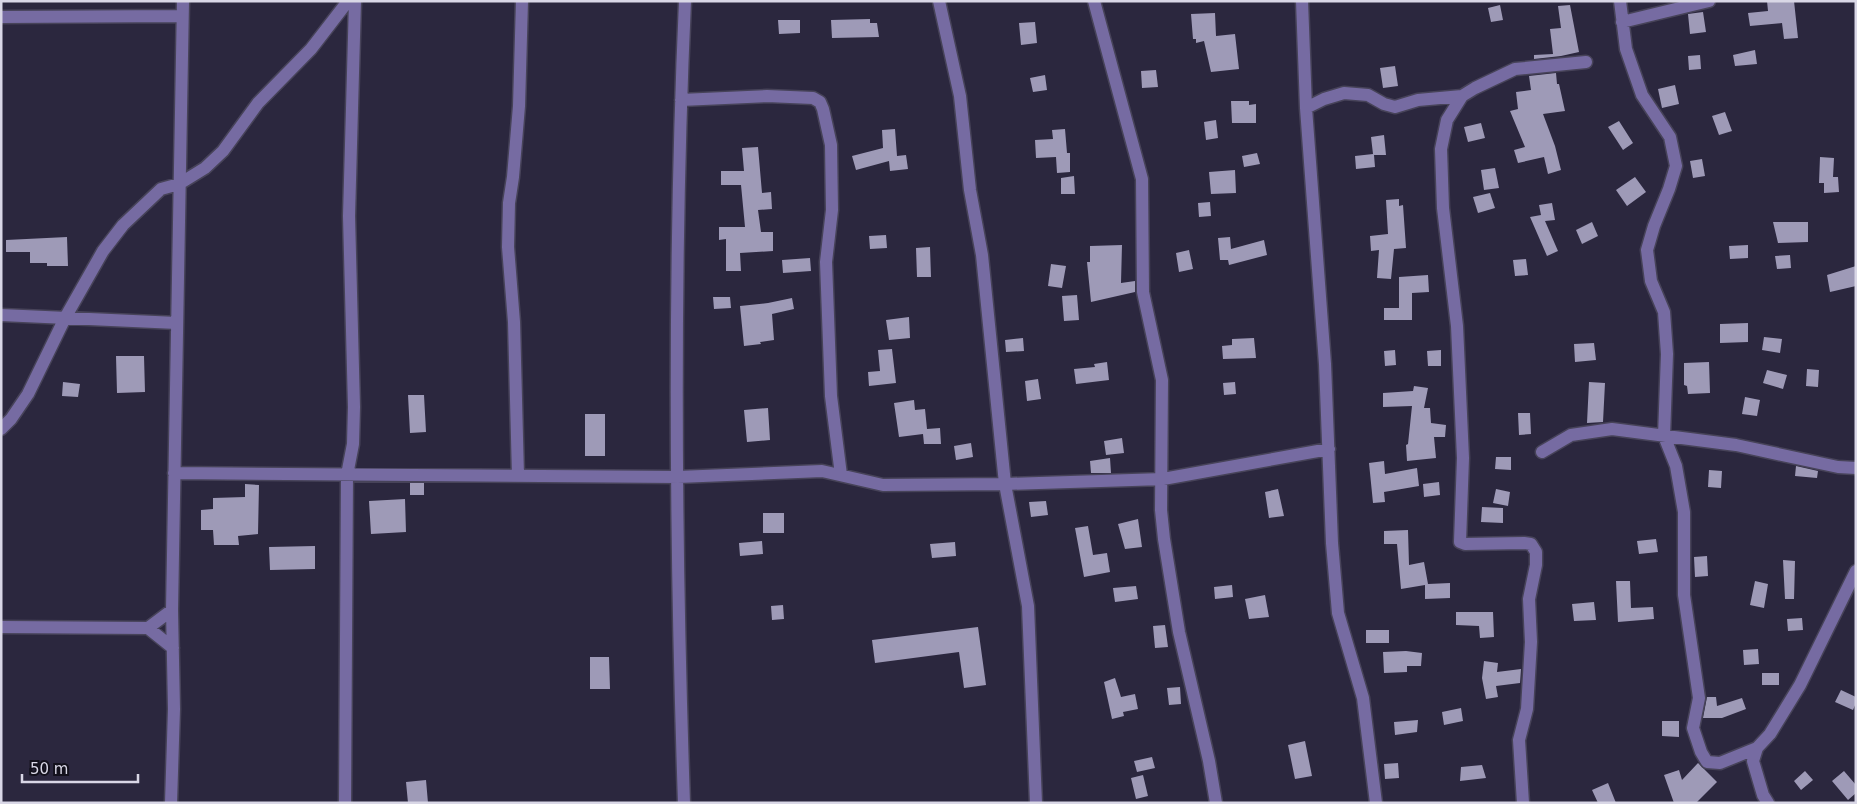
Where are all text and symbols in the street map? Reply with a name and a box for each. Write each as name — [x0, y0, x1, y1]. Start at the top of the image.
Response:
scale bar — [22, 752, 139, 784]
text: 50 m — [30, 760, 68, 778]

